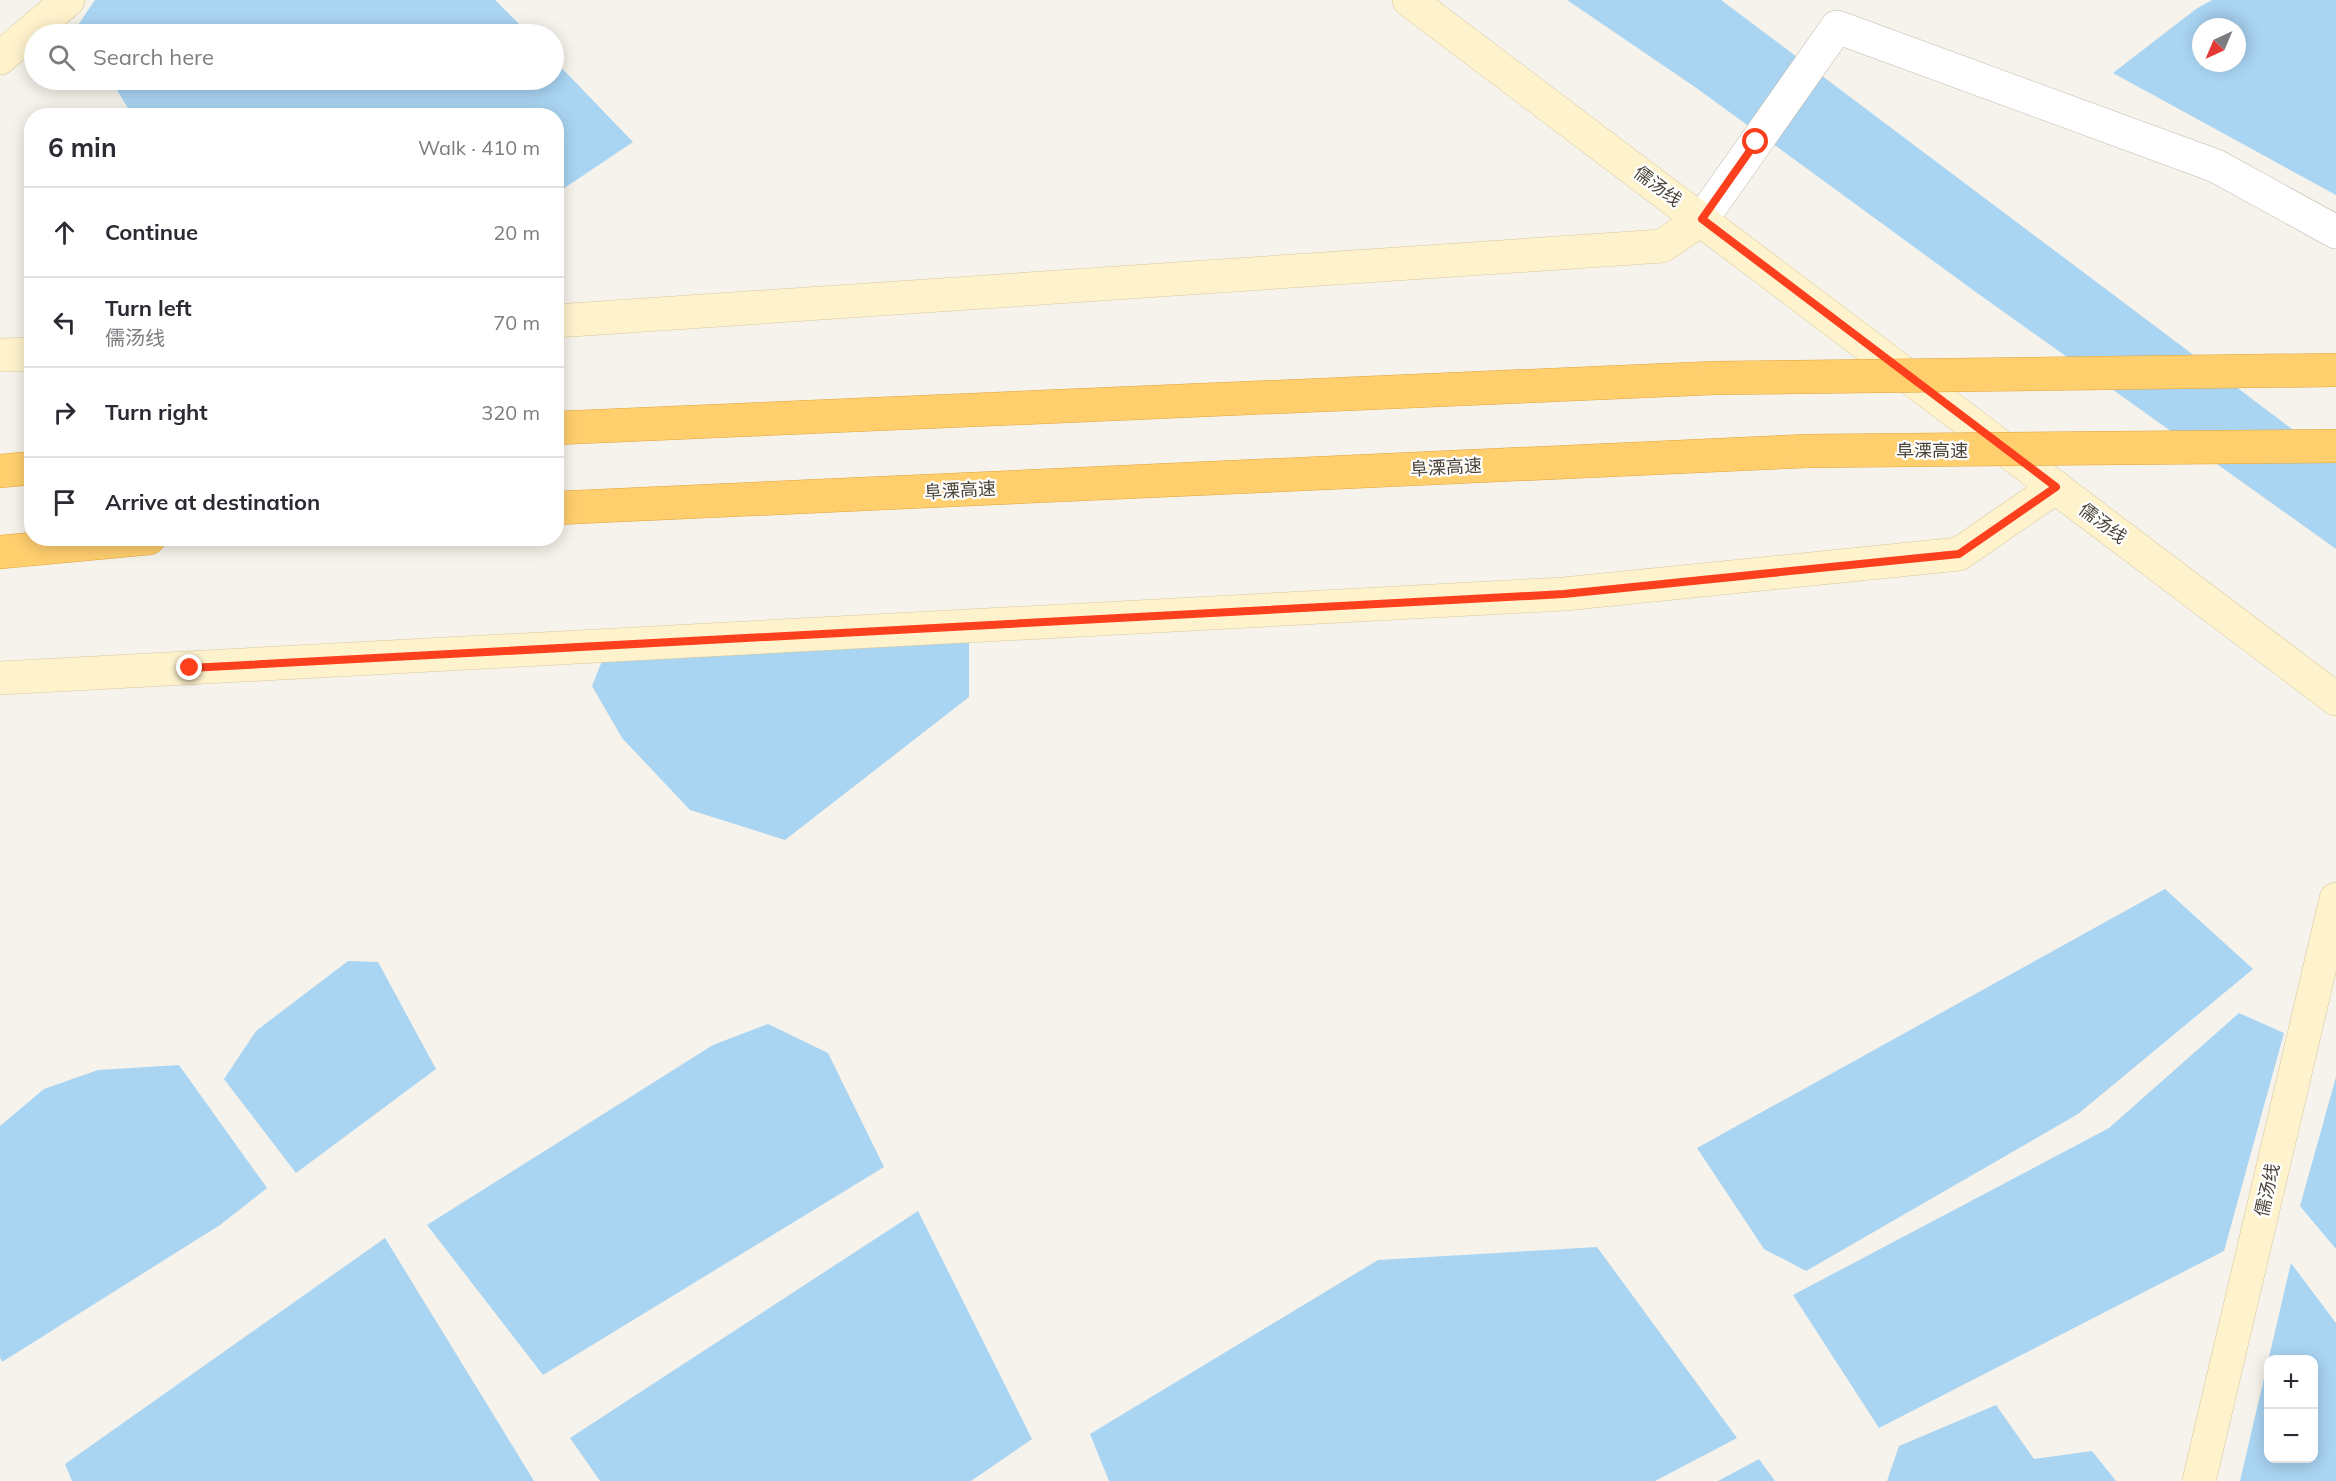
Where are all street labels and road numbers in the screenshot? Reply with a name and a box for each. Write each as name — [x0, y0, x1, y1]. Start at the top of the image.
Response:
street label: 儒汤线 — [1630, 161, 1686, 211]
street label: 阜溧高速 — [1896, 439, 1968, 462]
street label: 阜溧高速 — [1409, 454, 1483, 480]
street label: 阜溧高速 — [923, 477, 997, 503]
street label: 儒汤线 — [2075, 498, 2131, 548]
street label: 儒汤线 — [2250, 1161, 2284, 1219]

